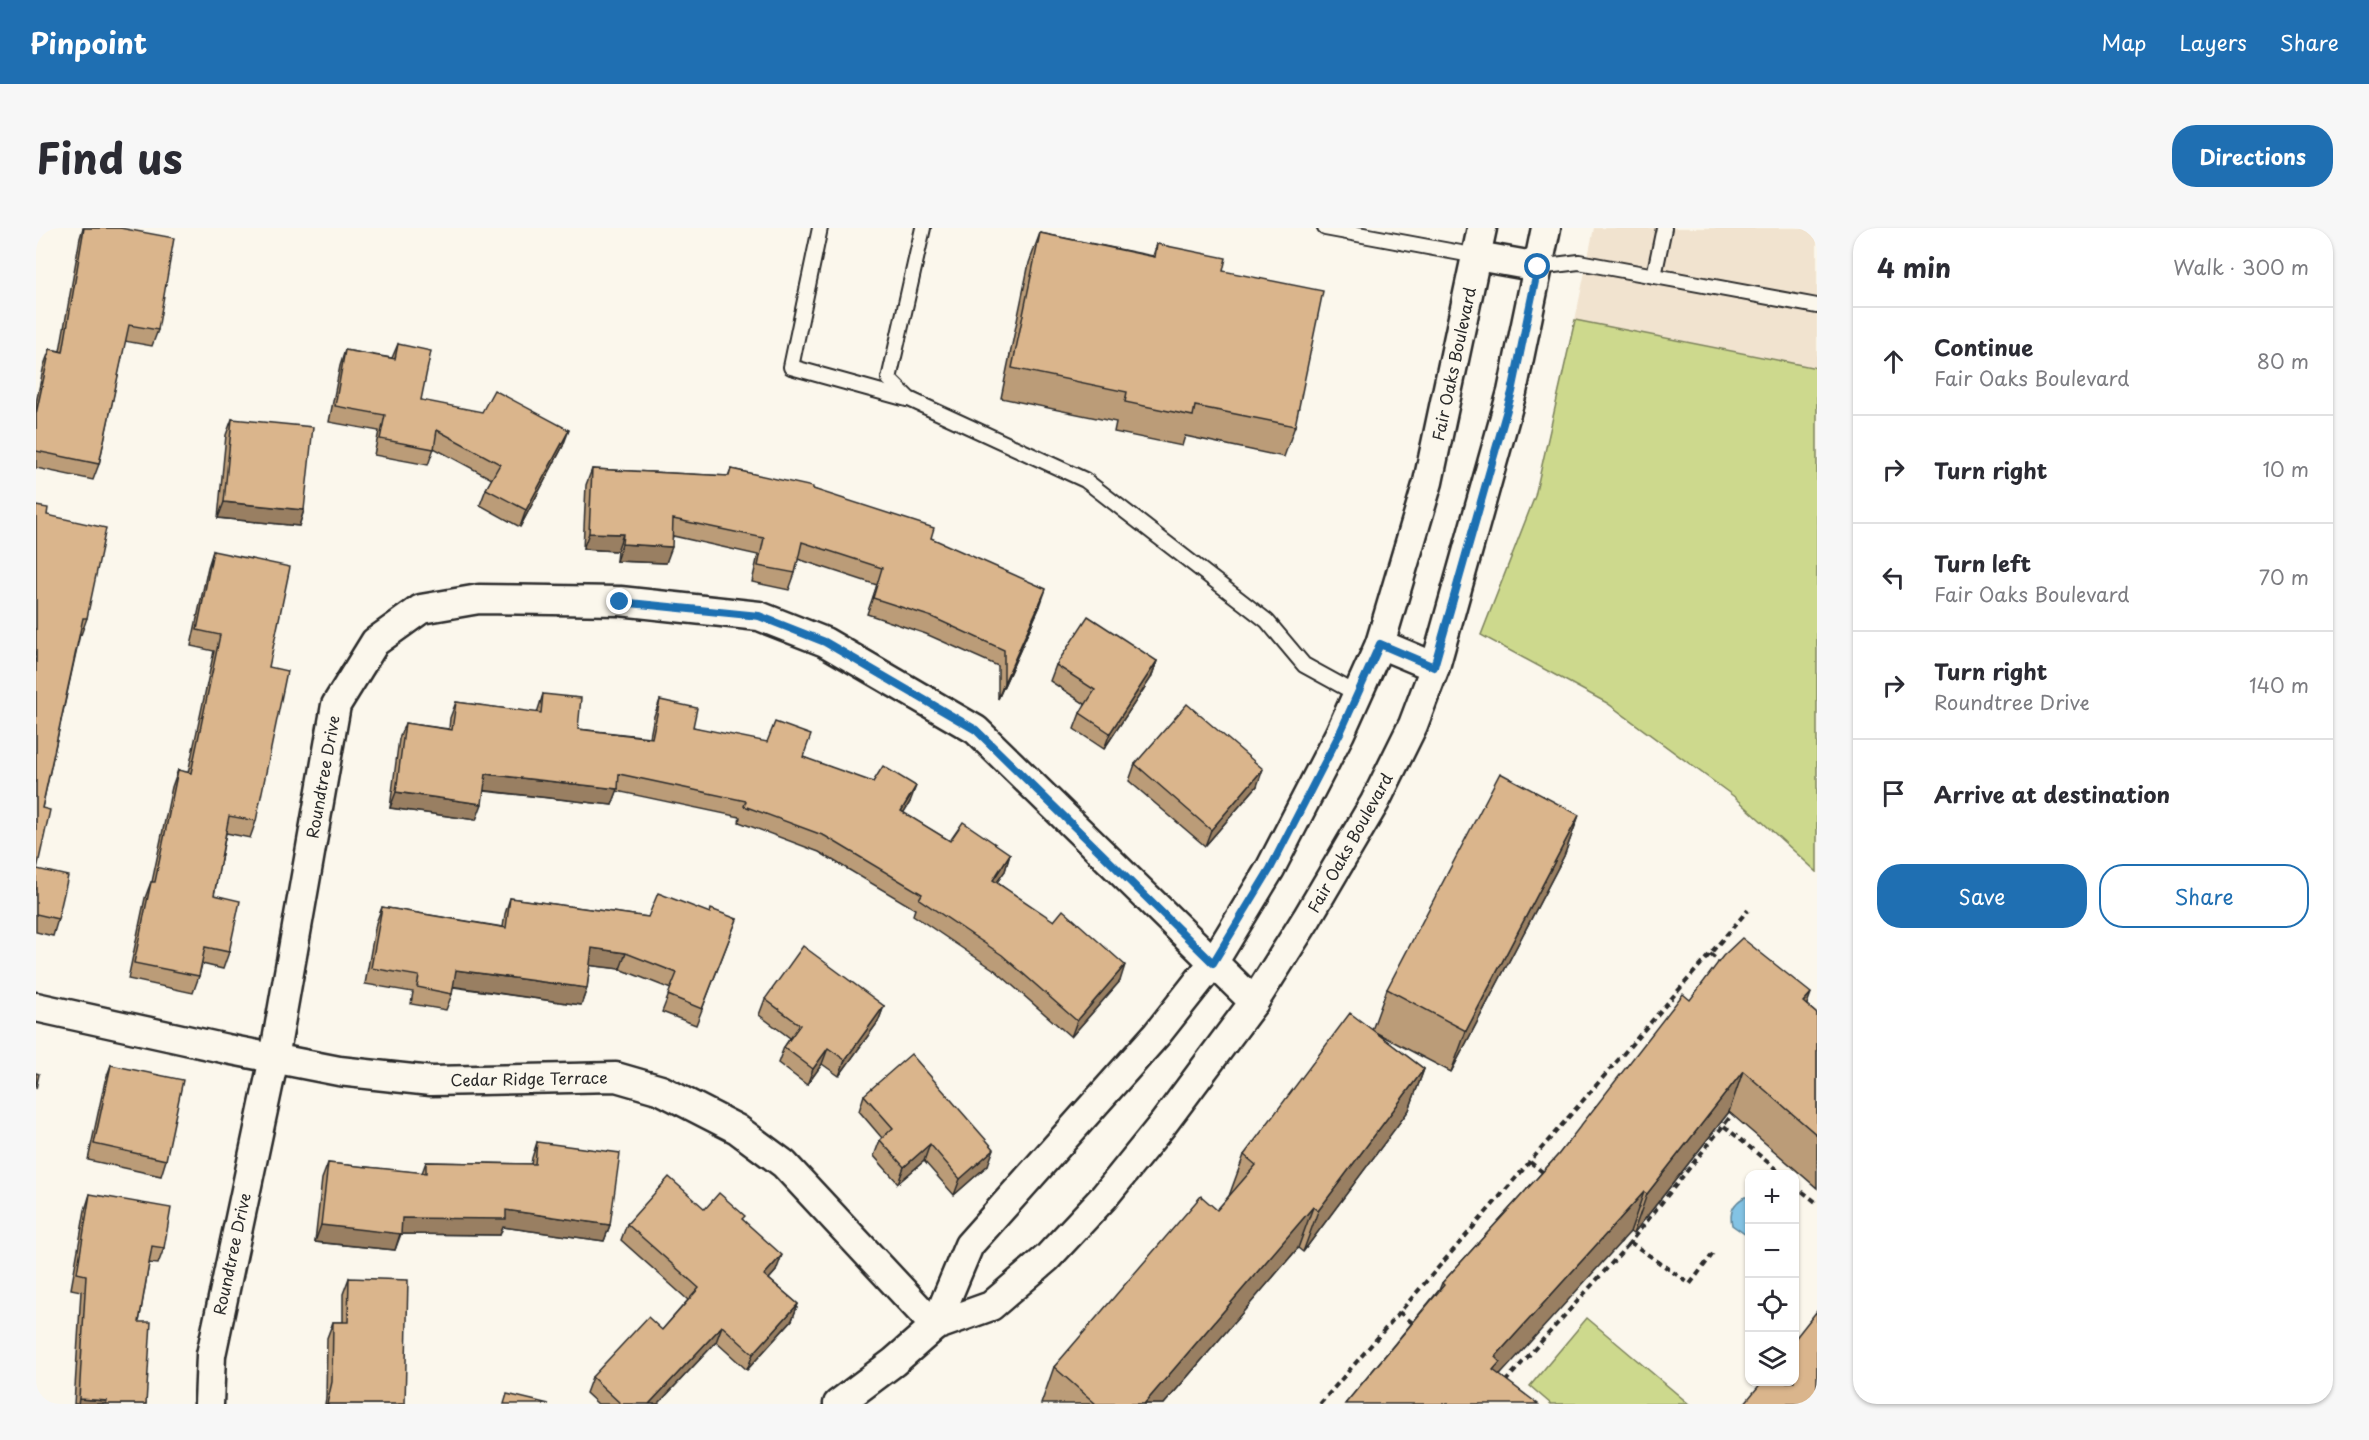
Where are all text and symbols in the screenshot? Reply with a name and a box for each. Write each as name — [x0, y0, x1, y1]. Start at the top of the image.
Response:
text: Pinpoint — [30, 21, 147, 64]
text: Map — [2102, 26, 2146, 58]
text: Layers — [2179, 26, 2247, 58]
text: Share — [2280, 26, 2339, 58]
text: Find us — [36, 125, 183, 188]
button: Directions — [2172, 125, 2333, 187]
text: 4 min — [1877, 248, 1951, 287]
text: Walk · 300 m — [2173, 252, 2309, 282]
route start — [1524, 253, 1550, 279]
street label: Fair Oaks Boulevard — [1425, 285, 1481, 443]
text: Continue — [1934, 330, 2033, 363]
icon: ahead — [1877, 345, 1910, 378]
text: 80 m — [2257, 346, 2309, 376]
text: Fair Oaks Boulevard — [1934, 363, 2130, 393]
icon: right — [1877, 453, 1910, 486]
text: Turn right — [1934, 453, 2047, 486]
text: 10 m — [2262, 454, 2309, 484]
text: Turn left — [1934, 546, 2031, 579]
icon: left — [1877, 561, 1910, 594]
text: 70 m — [2259, 562, 2309, 592]
text: Fair Oaks Boulevard — [1934, 579, 2130, 609]
route end — [606, 588, 632, 614]
text: Turn right — [1934, 654, 2047, 687]
icon: right — [1877, 669, 1910, 702]
text: 140 m — [2249, 670, 2309, 700]
text: Roundtree Drive — [1934, 687, 2090, 717]
street label: Roundtree Drive — [299, 713, 345, 840]
street label: Fair Oaks Boulevard — [1301, 768, 1398, 917]
icon: arrive — [1877, 777, 1910, 810]
text: Arrive at destination — [1934, 777, 2170, 810]
button: Save — [1877, 864, 2087, 928]
button: Share — [2099, 864, 2309, 928]
street label: Cedar Ridge Terrace — [450, 1065, 608, 1091]
map controls — [1745, 1170, 1799, 1386]
button: + — [1745, 1170, 1799, 1224]
street label: Roundtree Drive — [206, 1190, 256, 1317]
button: − — [1745, 1224, 1799, 1278]
button: locate — [1745, 1278, 1799, 1332]
button: layers — [1745, 1332, 1799, 1386]

